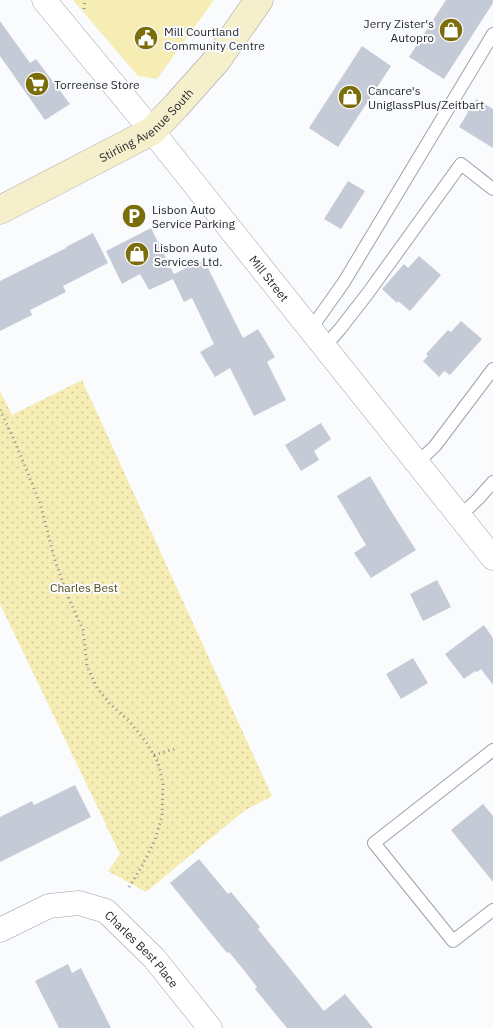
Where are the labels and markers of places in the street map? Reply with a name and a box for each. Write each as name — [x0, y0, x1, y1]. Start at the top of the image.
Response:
place label: Jerry Zister's Autopro — [364, 16, 434, 45]
shop icon: Jerry Zister's Autopro — [438, 17, 464, 43]
place label: Mill Courtland Community Centre — [164, 24, 265, 53]
public building icon: Mill Courtland Community Centre — [133, 25, 159, 51]
supermarket icon: Torreense Store — [24, 71, 50, 97]
place label: Torreense Store — [54, 77, 140, 92]
place label: Cancare's UniglassPlus/Zeitbart — [368, 83, 484, 112]
shop icon: Cancare's UniglassPlus/Zeitbart — [337, 84, 363, 110]
place label: Lisbon Auto Service Parking — [152, 202, 235, 231]
parking icon: Lisbon Auto Service Parking — [121, 203, 147, 229]
place label: Lisbon Auto Services Ltd. — [154, 240, 223, 269]
shop icon: Lisbon Auto Services Ltd. — [124, 241, 150, 267]

